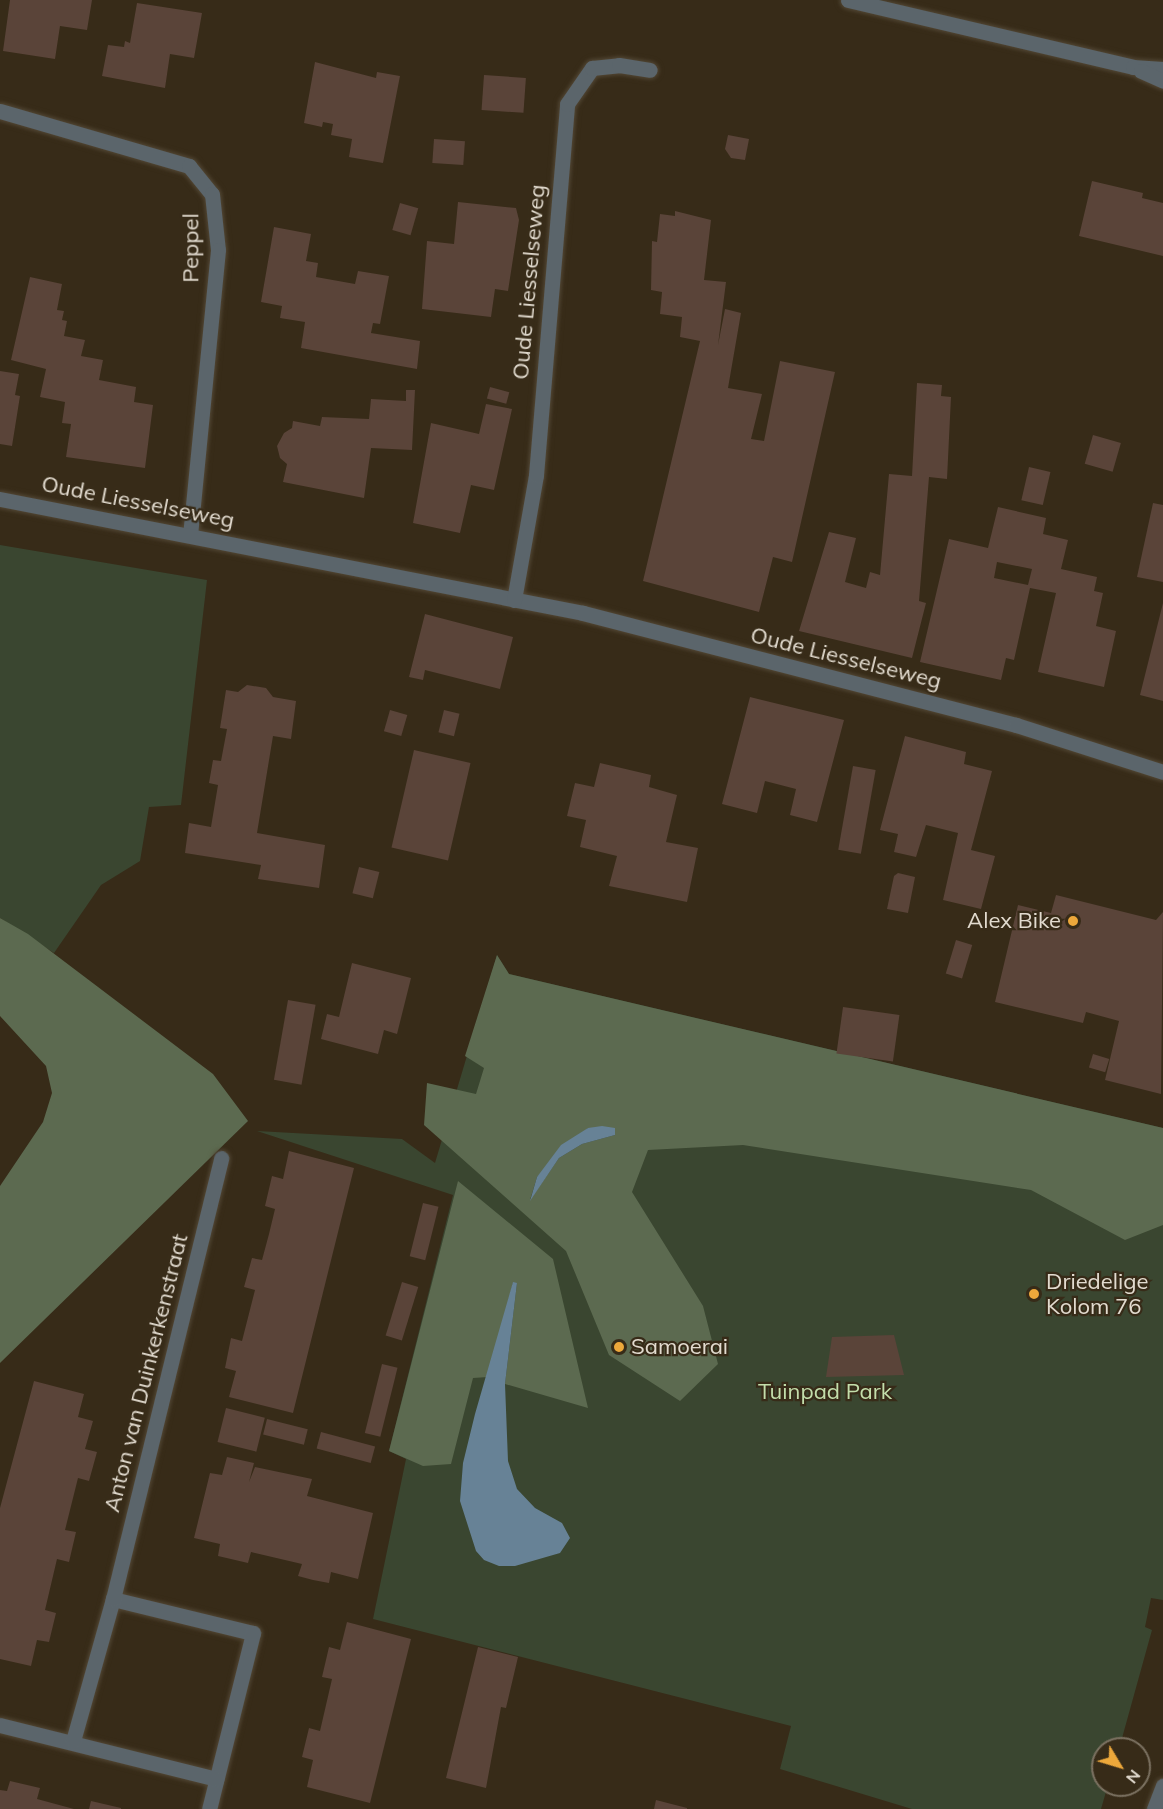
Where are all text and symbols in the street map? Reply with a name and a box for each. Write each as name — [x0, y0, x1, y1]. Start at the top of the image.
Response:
street label: Oude Liesselseweg — [507, 183, 551, 381]
street label: Peppel — [178, 213, 204, 283]
street label: Oude Liesselseweg — [39, 470, 237, 534]
street label: Oude Liesselseweg — [748, 622, 944, 694]
place label: Alex Bike — [967, 908, 1061, 934]
marker: Alex Bike — [1066, 914, 1080, 928]
street label: Anton van Duinkerkenstraat — [99, 1231, 193, 1515]
place label: Driedelige Kolom 76 — [1046, 1268, 1148, 1320]
marker: Driedelige Kolom 76 — [1027, 1287, 1041, 1301]
place label: Samoerai — [631, 1334, 728, 1360]
marker: Samoerai — [612, 1340, 626, 1354]
park label: Tuinpad Park — [758, 1379, 892, 1405]
north arrow — [1091, 1737, 1151, 1797]
text: N — [1122, 1766, 1145, 1788]

